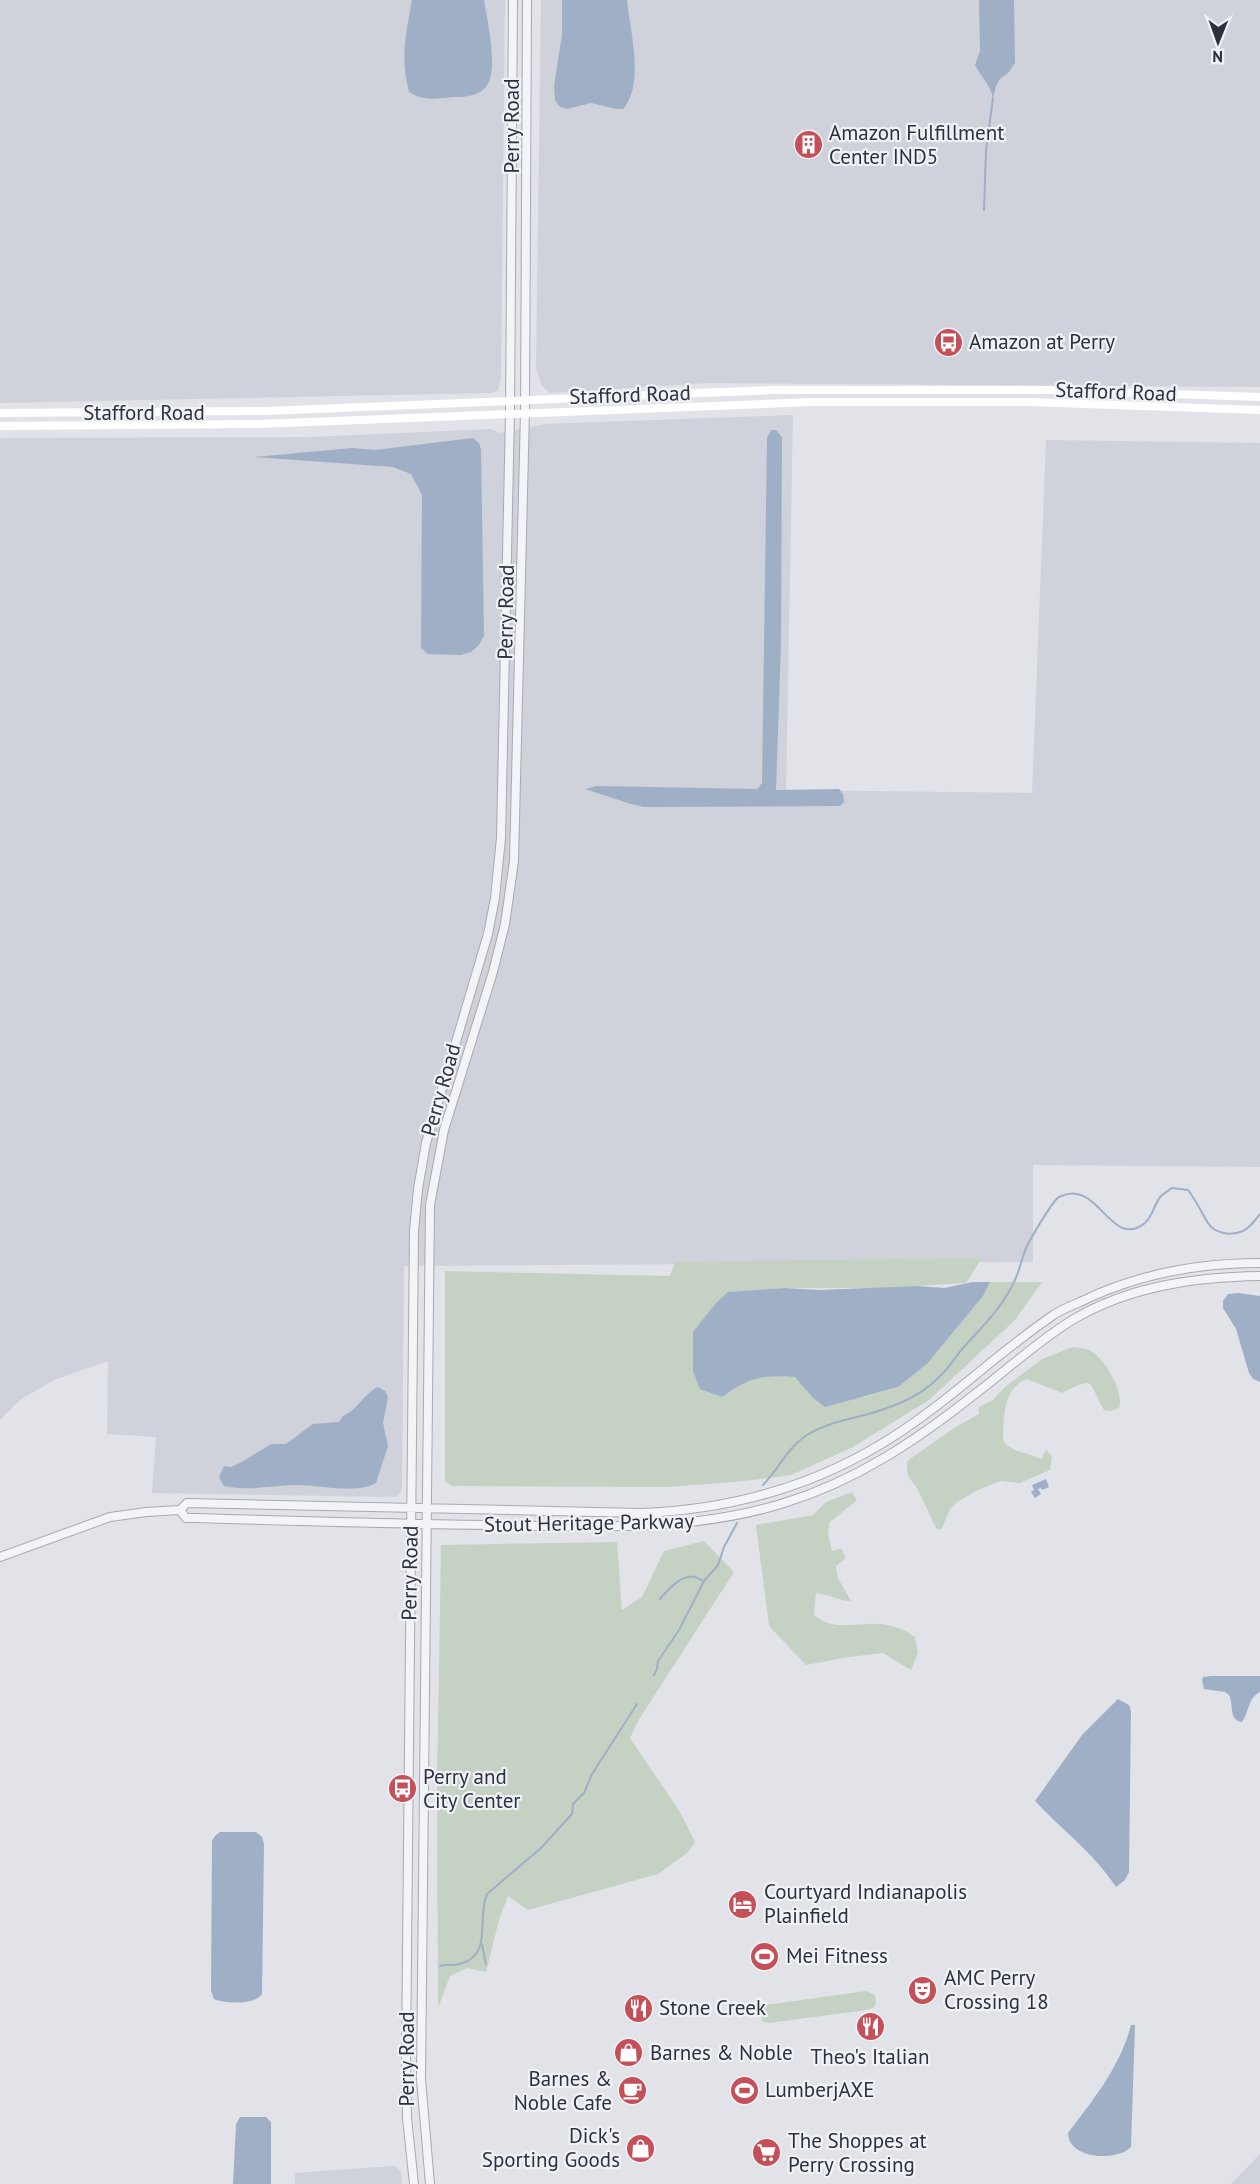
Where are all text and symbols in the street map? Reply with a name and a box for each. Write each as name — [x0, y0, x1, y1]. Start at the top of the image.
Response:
north arrow — [1188, 12, 1248, 72]
text: N — [1212, 47, 1223, 67]
street label: Perry Road — [498, 78, 525, 174]
place label: Amazon Fulfillment Center IND5 — [829, 119, 1004, 170]
building icon: Amazon Fulfillment Center IND5 — [792, 129, 824, 161]
bus stop icon: Amazon at Perry — [932, 326, 964, 358]
place label: Amazon at Perry — [969, 328, 1115, 355]
street label: Stafford Road — [1055, 376, 1177, 407]
street label: Stafford Road — [569, 379, 691, 410]
street label: Stafford Road — [83, 399, 205, 426]
street label: Perry Road — [491, 564, 520, 660]
street label: Perry Road — [414, 1040, 467, 1139]
street label: Stout Heritage Parkway — [484, 1507, 695, 1538]
street label: Perry Road — [395, 1525, 424, 1621]
place label: Perry and City Center — [423, 1763, 520, 1814]
bus stop icon: Perry and City Center — [386, 1773, 418, 1805]
place label: Courtyard Indianapolis Plainfield — [764, 1878, 967, 1929]
hotel icon: Courtyard Indianapolis Plainfield — [727, 1888, 759, 1920]
sports icon: Mei Fitness — [749, 1940, 781, 1972]
place label: Mei Fitness — [786, 1942, 888, 1969]
place label: AMC Perry Crossing 18 — [944, 1964, 1049, 2015]
theatre icon: AMC Perry Crossing 18 — [907, 1974, 939, 2006]
restaurant icon: Stone Creek — [622, 1992, 654, 2024]
place label: Stone Creek — [659, 1994, 766, 2021]
restaurant icon: Theo's Italian — [854, 2010, 886, 2042]
street label: Perry Road — [393, 2011, 420, 2107]
shop icon: Barnes & Noble — [613, 2037, 645, 2069]
place label: Barnes & Noble — [650, 2039, 793, 2066]
place label: Theo's Italian — [811, 2043, 929, 2070]
place label: Barnes & Noble Cafe — [514, 2065, 612, 2116]
sports icon: LumberjAXE — [728, 2074, 760, 2106]
cafe icon: Barnes & Noble Cafe — [617, 2075, 649, 2107]
place label: LumberjAXE — [765, 2076, 874, 2103]
place label: Dick's Sporting Goods — [482, 2122, 620, 2173]
place label: The Shoppes at Perry Crossing — [788, 2127, 927, 2178]
shop icon: Dick's Sporting Goods — [625, 2132, 657, 2164]
supermarket icon: The Shoppes at Perry Crossing — [751, 2137, 783, 2169]

